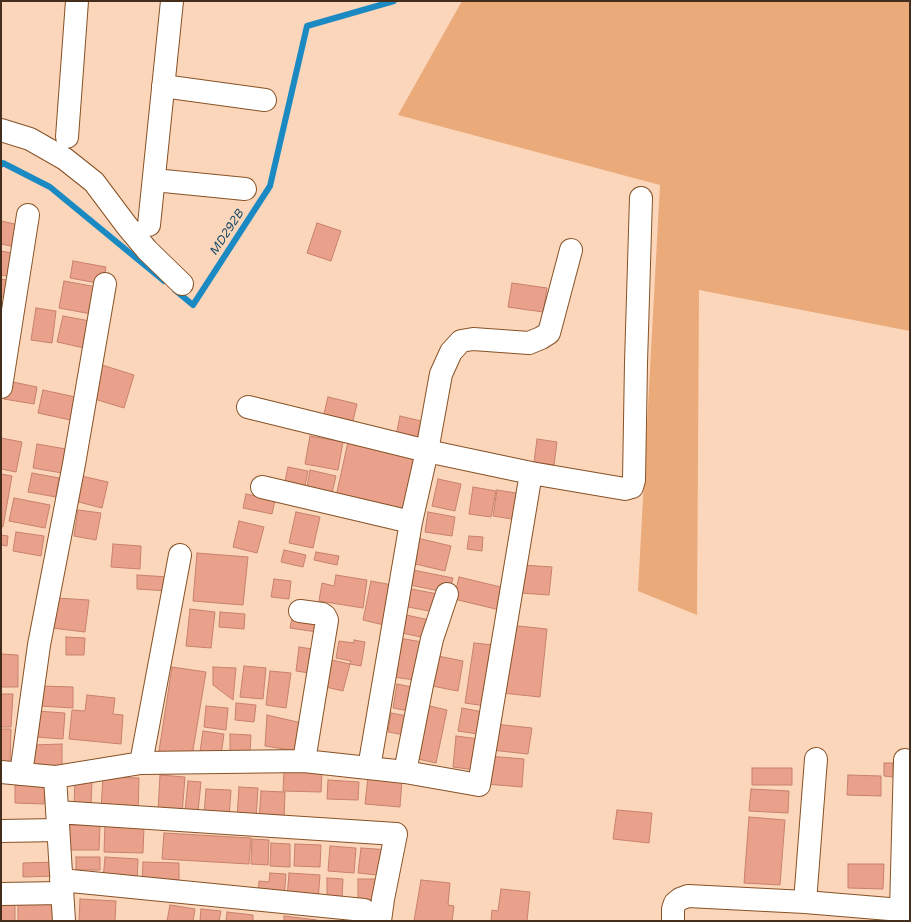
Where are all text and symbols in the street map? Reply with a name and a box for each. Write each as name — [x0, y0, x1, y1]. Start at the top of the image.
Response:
water label: MD292B — [207, 207, 247, 259]

